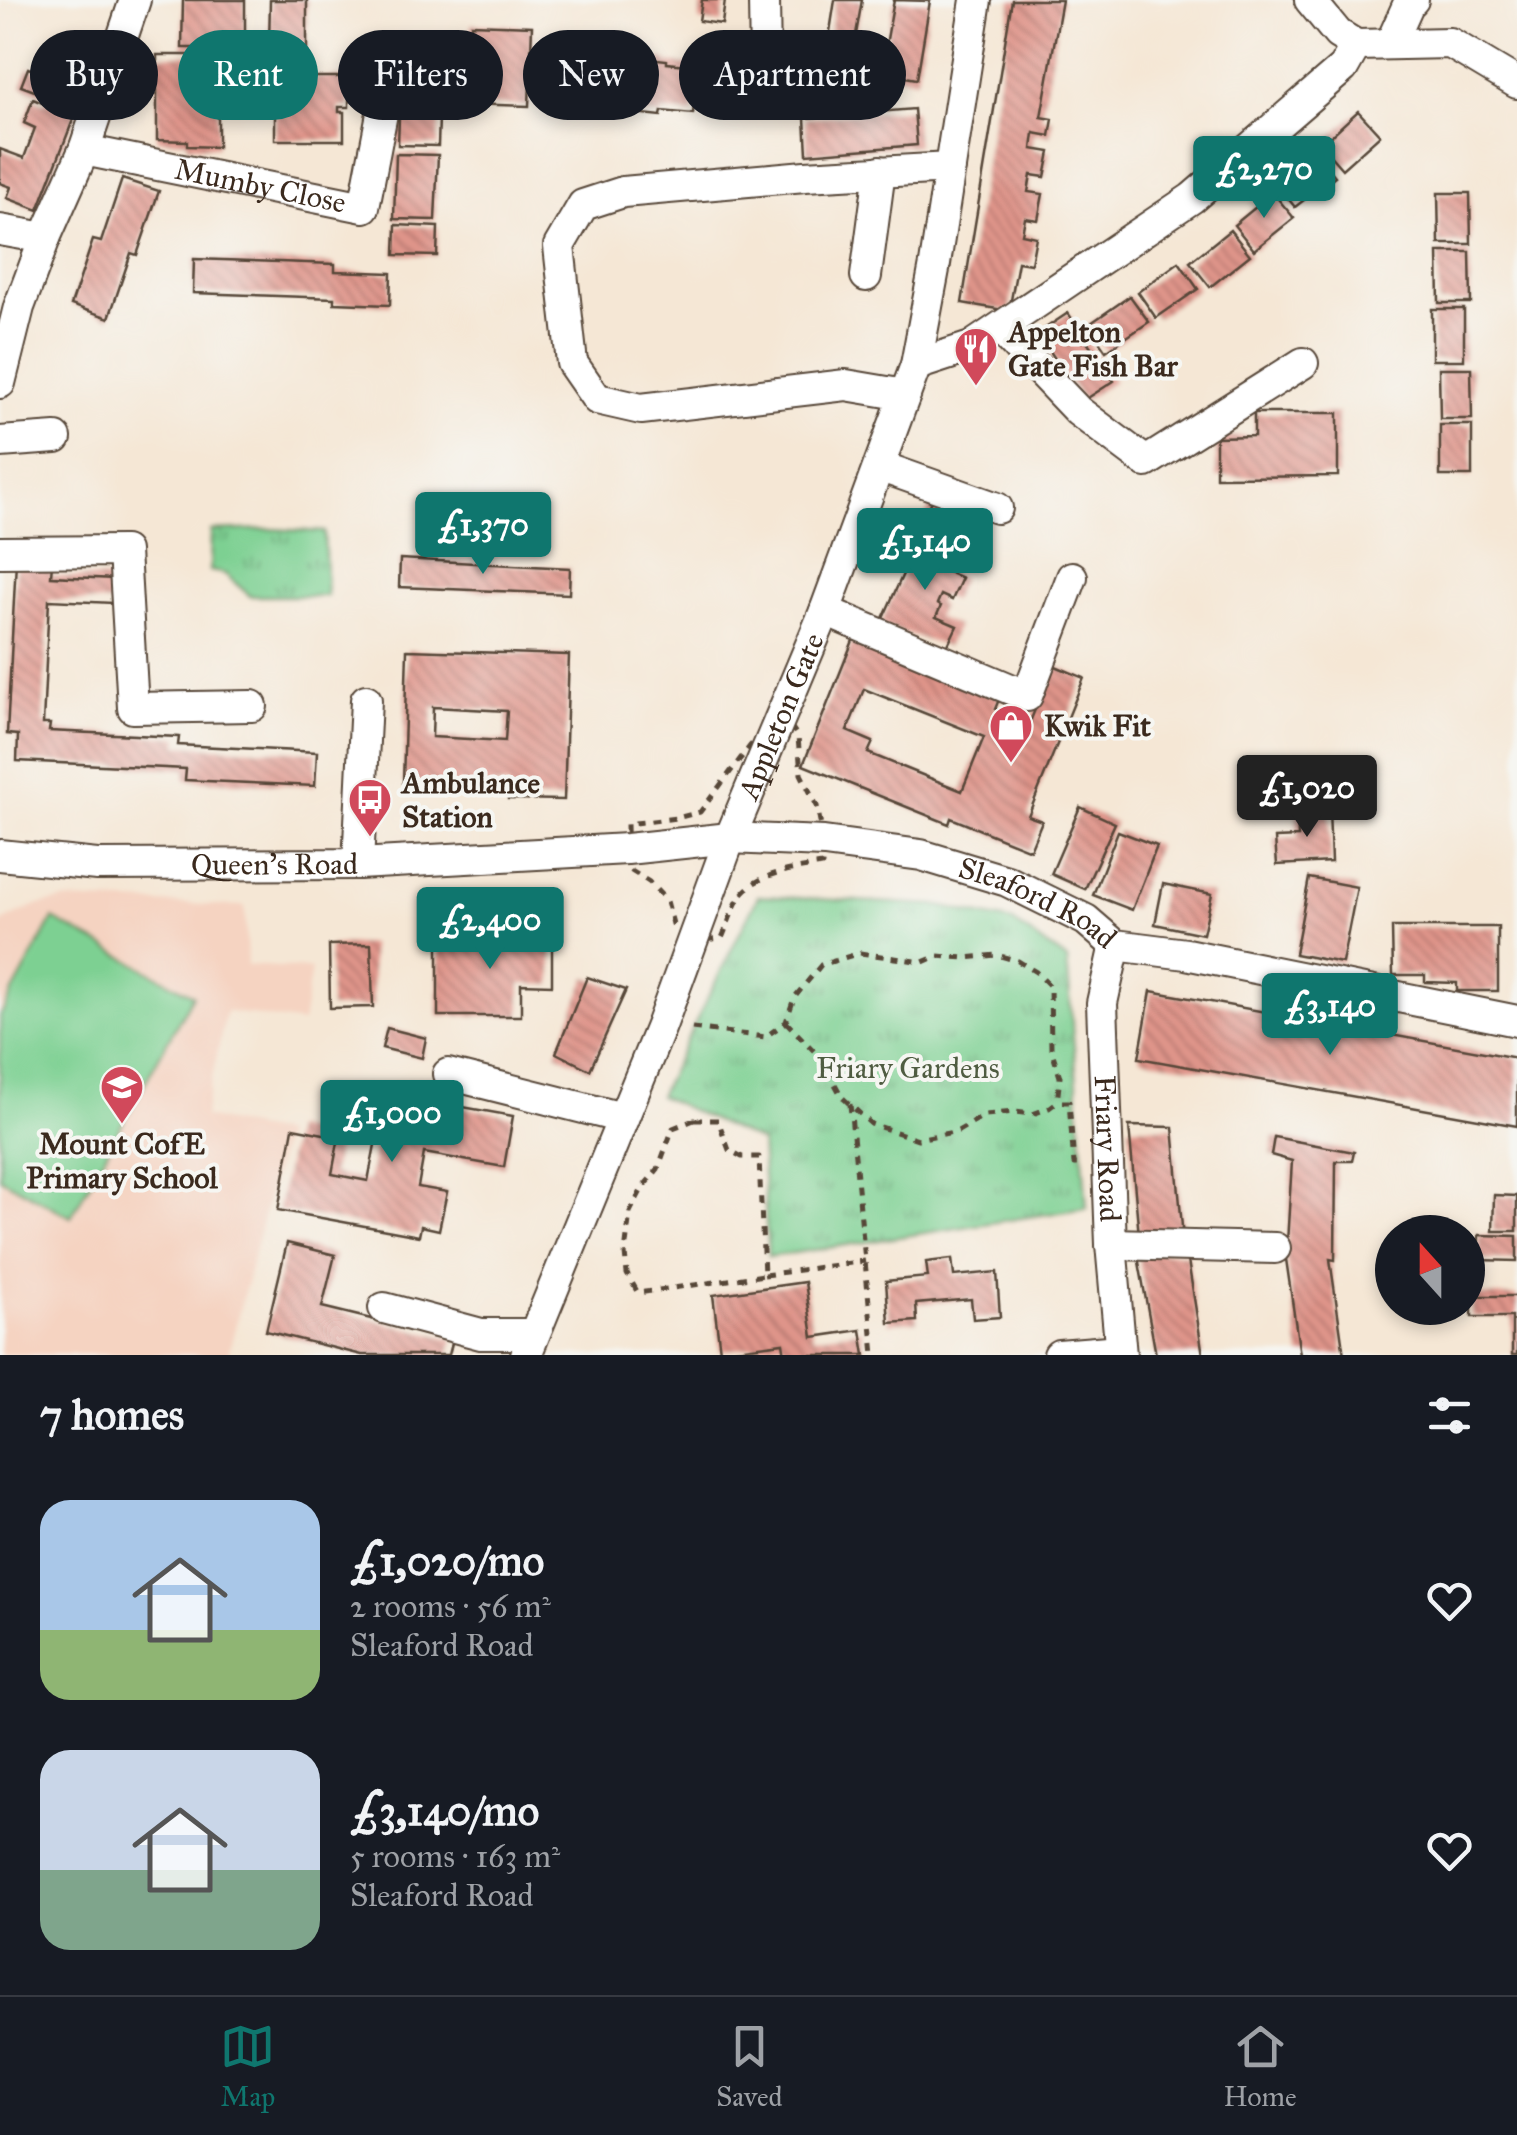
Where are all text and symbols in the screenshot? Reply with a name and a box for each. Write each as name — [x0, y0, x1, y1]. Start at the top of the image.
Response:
chip: Buy — [30, 30, 158, 120]
chip: Rent — [178, 30, 318, 120]
chip: Filters — [338, 30, 503, 120]
chip: New — [523, 30, 659, 120]
chip: Apartment — [679, 30, 906, 120]
pin: £2,270 — [1183, 136, 1345, 221]
text: £2,270 — [1215, 149, 1313, 188]
street label: Mumby Close — [172, 151, 349, 221]
place label: Appelton Gate Fish Bar — [1006, 314, 1179, 384]
restaurant icon: Appelton Gate Fish Bar — [953, 326, 999, 387]
pin: £1,370 — [402, 492, 564, 577]
text: £1,370 — [437, 505, 529, 544]
pin: £1,140 — [844, 508, 1006, 593]
text: £1,140 — [879, 521, 971, 560]
street label: Appleton Gate — [729, 628, 832, 807]
shop icon: Kwik Fit — [988, 703, 1034, 764]
place label: Kwik Fit — [1044, 708, 1151, 744]
pin: £1,020 — [1226, 755, 1388, 840]
place label: Ambulance Station — [400, 765, 540, 835]
text: £1,020 — [1259, 768, 1355, 807]
bus stop icon: Ambulance Station — [347, 777, 393, 838]
street label: Queen's Road — [191, 846, 358, 883]
street label: Sleaford Road — [954, 849, 1124, 956]
pin: £2,400 — [409, 887, 571, 972]
text: £2,400 — [439, 900, 541, 939]
pin: £3,140 — [1249, 973, 1411, 1058]
text: £3,140 — [1284, 986, 1376, 1025]
park label: Friary Gardens — [816, 1050, 1000, 1086]
school or university icon: Mount CofE Primary School — [99, 1064, 145, 1125]
street label: Friary Road — [1087, 1074, 1128, 1222]
pin: £1,000 — [311, 1080, 473, 1165]
text: £1,000 — [342, 1093, 442, 1132]
place label: Mount CofE Primary School — [26, 1126, 219, 1196]
north arrow — [1375, 1215, 1485, 1325]
map controls — [1375, 1215, 1485, 1325]
icon: filters — [1422, 1388, 1477, 1443]
text: 7 homes — [40, 1389, 184, 1441]
text: £1,020/mo — [350, 1535, 544, 1587]
icon: home — [120, 1540, 240, 1660]
icon: heart — [1422, 1573, 1477, 1628]
text: 2 rooms · 56 m² — [350, 1587, 551, 1626]
text: Sleaford Road — [350, 1626, 534, 1665]
text: £3,140/mo — [350, 1785, 539, 1837]
icon: home — [120, 1790, 240, 1910]
icon: heart — [1422, 1823, 1477, 1878]
text: 5 rooms · 163 m² — [350, 1837, 560, 1876]
text: Sleaford Road — [350, 1876, 534, 1915]
tab: Map — [220, 2019, 275, 2114]
tab: Saved — [716, 2019, 783, 2114]
tab: Home — [1223, 2019, 1297, 2114]

